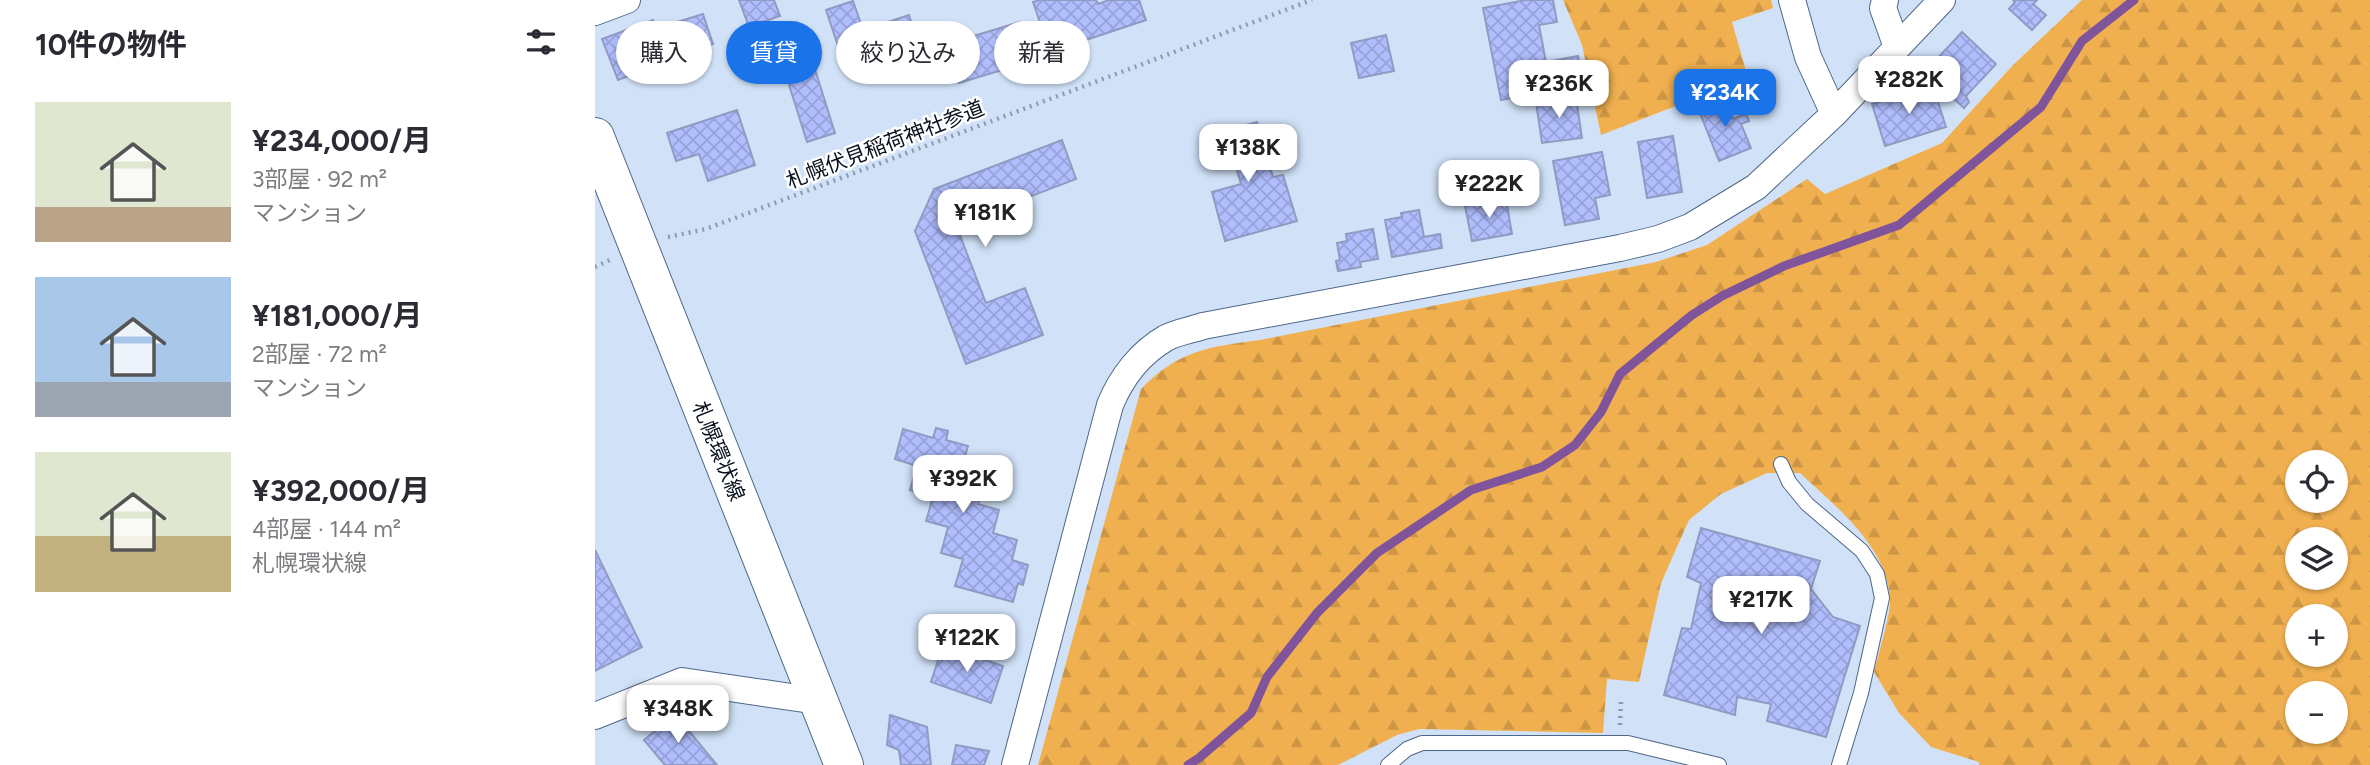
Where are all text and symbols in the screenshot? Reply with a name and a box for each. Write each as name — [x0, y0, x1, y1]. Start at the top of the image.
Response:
chip: 購入 — [616, 21, 712, 84]
chip: 賃貸 — [726, 21, 822, 84]
chip: 絞り込み — [836, 21, 980, 84]
chip: 新着 — [994, 21, 1090, 84]
icon: filters — [522, 23, 560, 61]
text: 10件の物件 — [35, 26, 187, 63]
pin: ¥282K — [1860, 57, 1958, 116]
pin: ¥236K — [1510, 60, 1608, 120]
text: ¥282K — [1874, 65, 1944, 93]
text: ¥236K — [1525, 69, 1593, 97]
pin: ¥234K — [1676, 69, 1774, 129]
text: ¥234K — [1690, 78, 1760, 106]
street label: 札幌伏見稲荷神社参道 — [782, 95, 988, 193]
text: ¥234,000/月 — [252, 122, 432, 159]
pin: ¥138K — [1199, 124, 1297, 184]
icon: home — [91, 130, 175, 214]
text: ¥138K — [1215, 133, 1281, 161]
pin: ¥222K — [1440, 160, 1538, 220]
text: 3部屋 · 92 m² — [252, 165, 387, 193]
text: ¥222K — [1455, 169, 1523, 197]
pin: ¥181K — [936, 190, 1034, 249]
text: ¥181K — [954, 198, 1016, 226]
text: マンション — [252, 199, 367, 227]
text: ¥181,000/月 — [252, 297, 423, 334]
icon: home — [91, 305, 175, 389]
text: 2部屋 · 72 m² — [252, 340, 387, 368]
text: マンション — [252, 374, 367, 402]
street label: 札幌環状線 — [688, 398, 750, 504]
map controls — [2285, 450, 2348, 744]
button: locate — [2285, 450, 2348, 513]
pin: ¥392K — [914, 456, 1012, 515]
text: ¥392K — [929, 464, 997, 492]
text: ¥392,000/月 — [252, 472, 430, 509]
icon: home — [91, 480, 175, 564]
text: 4部屋 · 144 m² — [252, 515, 401, 543]
button: layers — [2285, 527, 2348, 590]
text: 札幌環状線 — [252, 549, 367, 577]
pin: ¥217K — [1712, 576, 1810, 636]
text: ¥217K — [1729, 585, 1793, 613]
button: + — [2285, 604, 2348, 667]
pin: ¥122K — [918, 614, 1016, 674]
text: ¥122K — [934, 623, 1000, 651]
button: − — [2285, 681, 2348, 744]
pin: ¥348K — [629, 686, 727, 745]
text: ¥348K — [643, 694, 713, 722]

